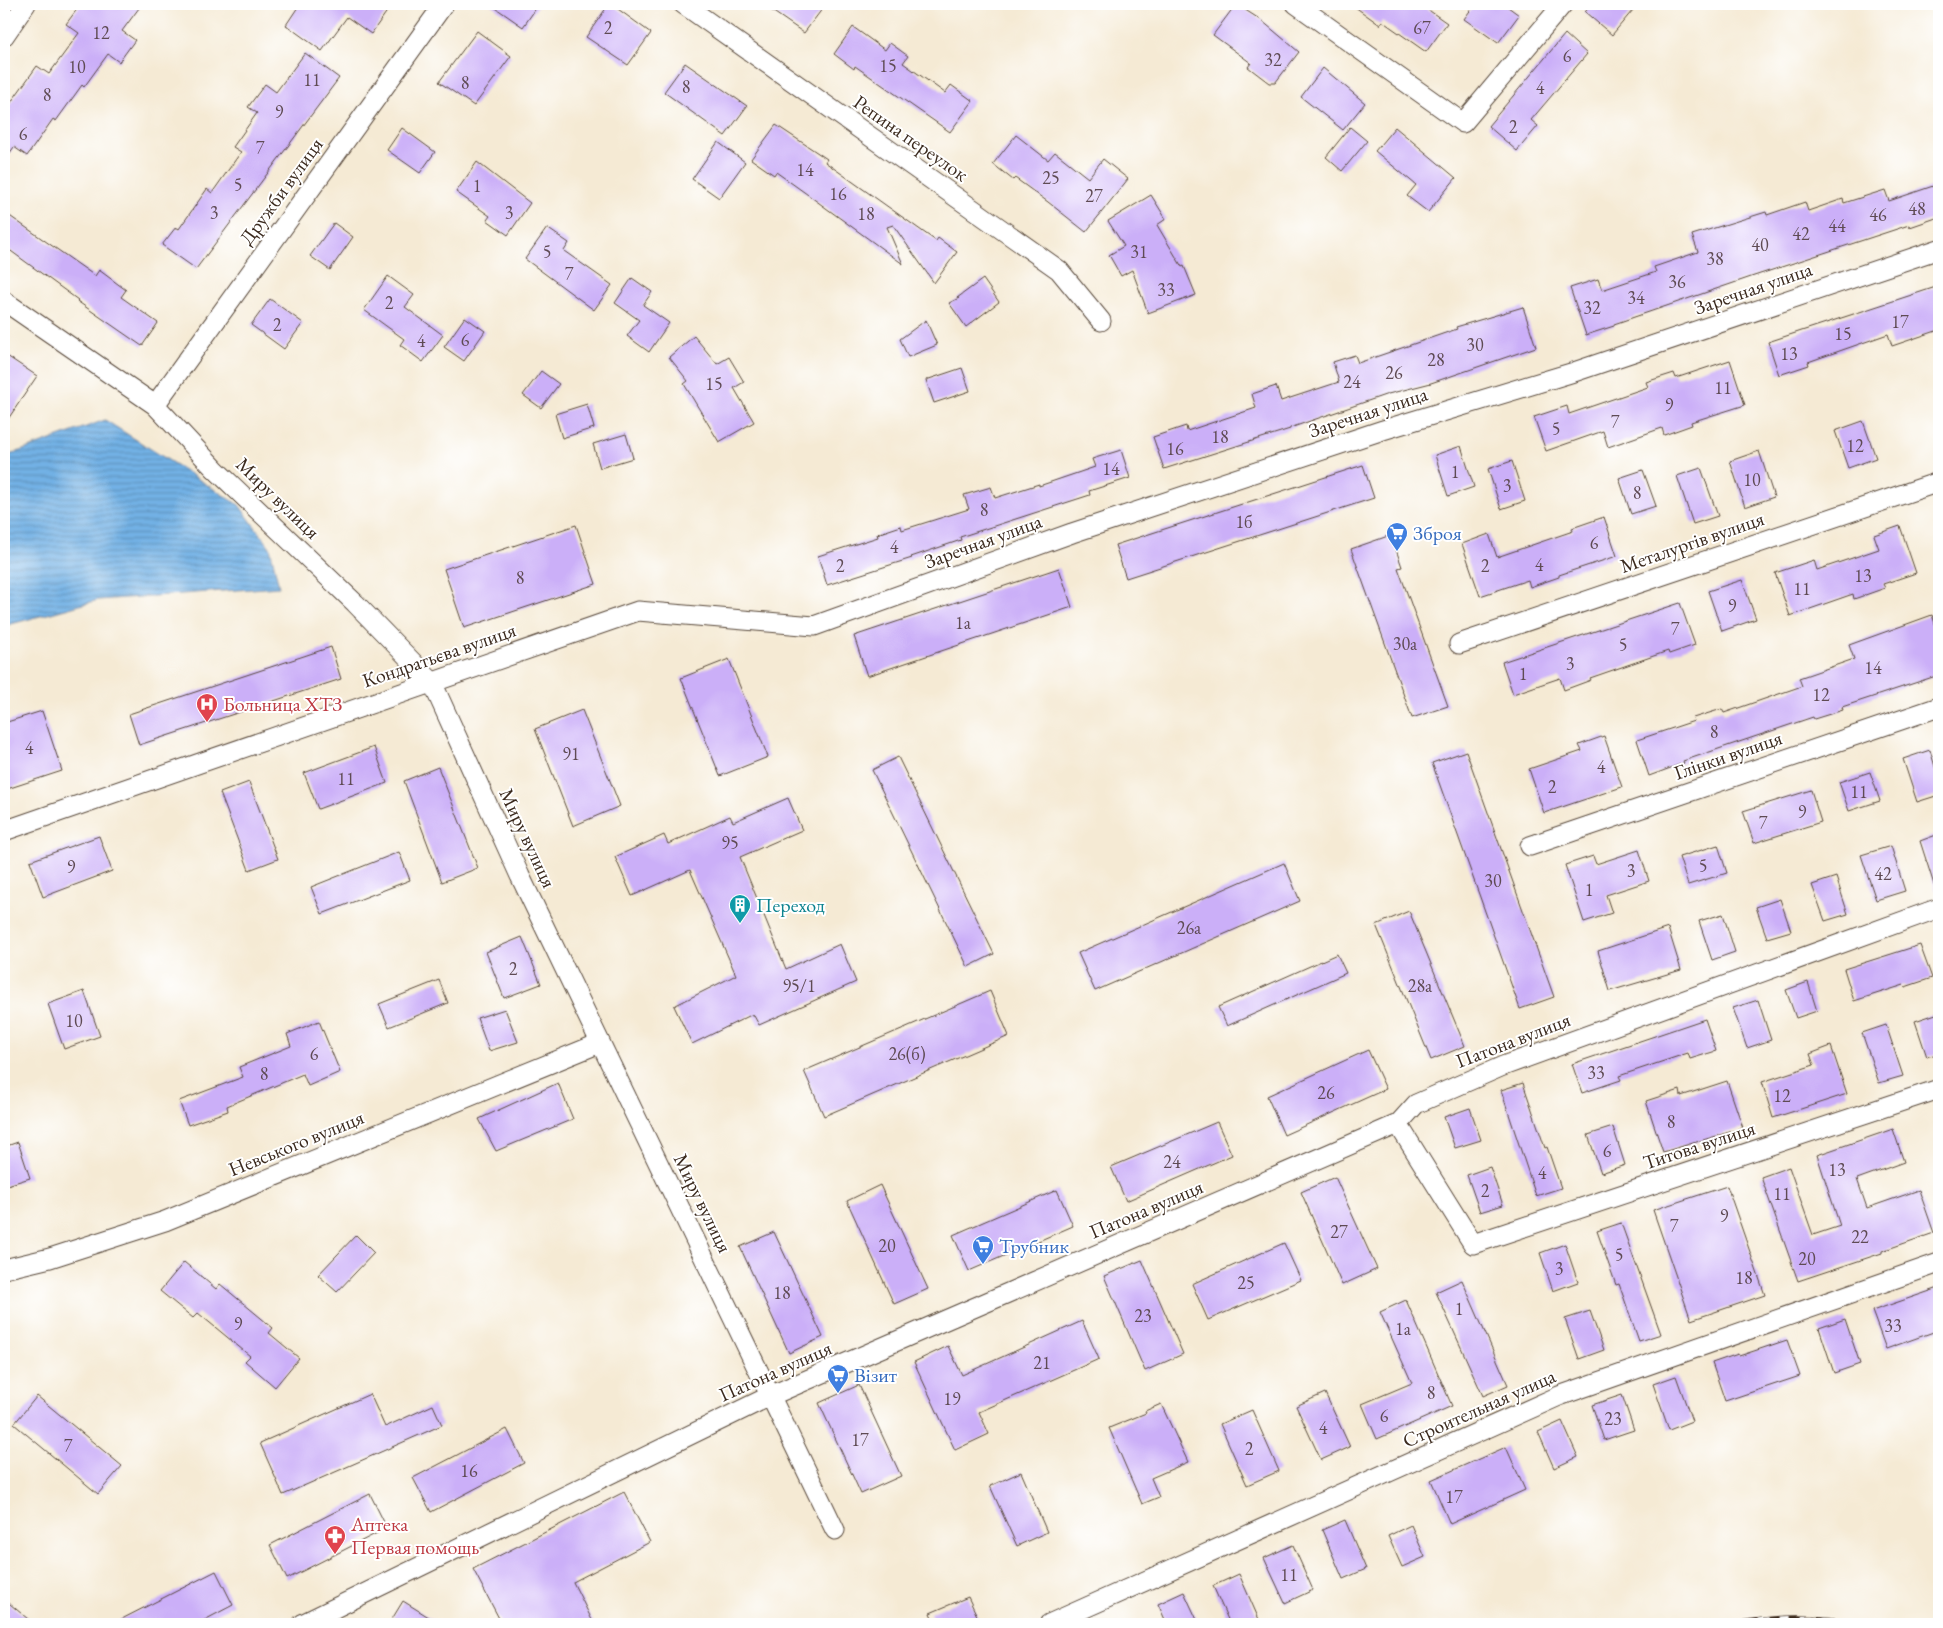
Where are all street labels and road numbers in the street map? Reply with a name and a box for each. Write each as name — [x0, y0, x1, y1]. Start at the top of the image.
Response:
street label: Репина переулок — [849, 89, 974, 187]
street label: Дружби вулиця — [233, 132, 329, 250]
street label: Заречная улица — [1690, 256, 1816, 320]
street label: Заречная улица — [1305, 381, 1431, 443]
street label: Миру вулиця — [230, 451, 326, 545]
street label: Металургів вулиця — [1617, 505, 1768, 579]
street label: Заречная улица — [921, 508, 1045, 574]
street label: Кондратьєва вулиця — [359, 617, 519, 693]
street label: Глінки вулиця — [1671, 724, 1785, 786]
street label: Миру вулиця — [494, 784, 562, 892]
street label: Патона вулиця — [1452, 1006, 1574, 1074]
street label: Невського вулиця — [224, 1104, 368, 1182]
street label: Титова вулиця — [1640, 1115, 1758, 1175]
street label: Миру вулиця — [668, 1149, 738, 1257]
street label: Патона вулиця — [1085, 1173, 1207, 1245]
street label: Патона вулиця — [714, 1335, 836, 1407]
street label: Строительная улица — [1398, 1363, 1560, 1453]

